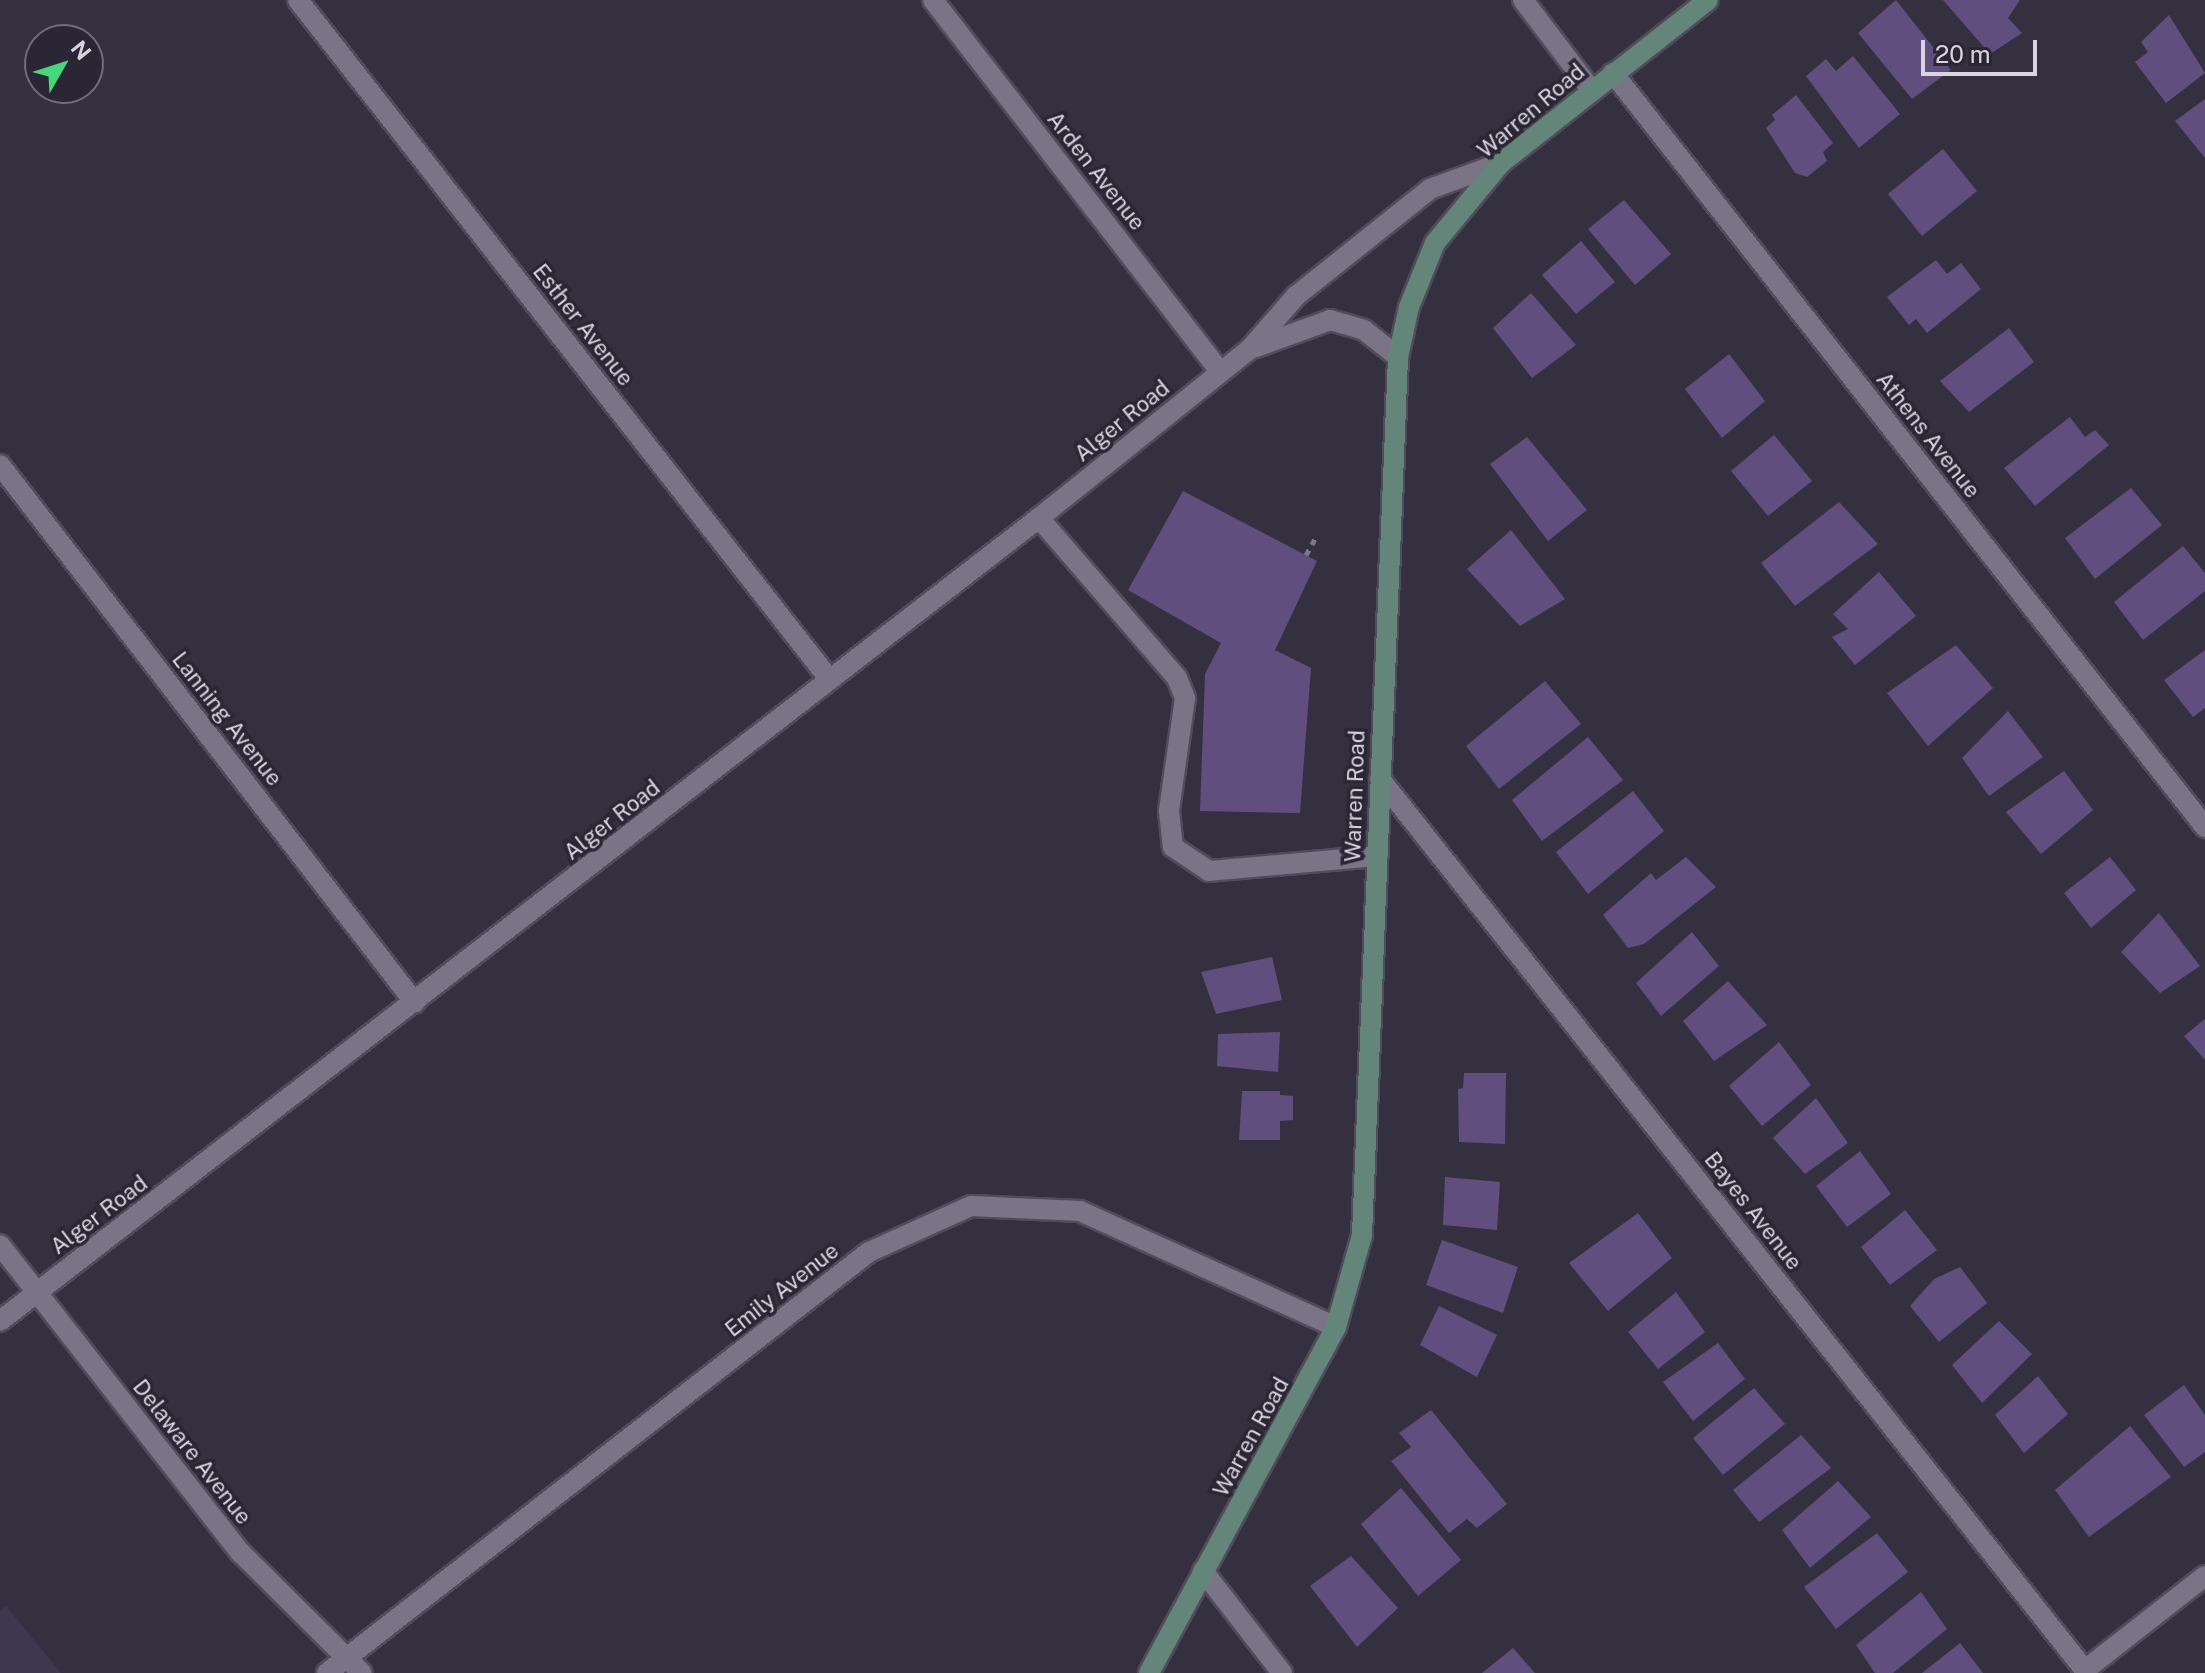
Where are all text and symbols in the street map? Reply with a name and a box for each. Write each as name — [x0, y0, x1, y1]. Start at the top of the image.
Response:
north arrow — [24, 24, 104, 104]
scale bar — [1925, 24, 2041, 74]
text: N — [66, 35, 97, 65]
text: 20 m — [1935, 40, 1991, 68]
street label: Warren Road — [1472, 59, 1590, 163]
street label: Arden Avenue — [1042, 106, 1150, 236]
street label: Esther Avenue — [527, 259, 639, 391]
street label: Athens Avenue — [1871, 367, 1985, 503]
street label: Alger Road — [1069, 375, 1175, 467]
street label: Lanning Avenue — [166, 647, 288, 791]
street label: Warren Road — [1340, 730, 1370, 862]
street label: Alger Road — [559, 774, 665, 866]
street label: Bayes Avenue — [1699, 1147, 1807, 1275]
street label: Alger Road — [45, 1170, 153, 1260]
street label: Emily Avenue — [720, 1237, 844, 1343]
street label: Warren Road — [1208, 1373, 1294, 1501]
street label: Delaware Avenue — [127, 1374, 257, 1530]

